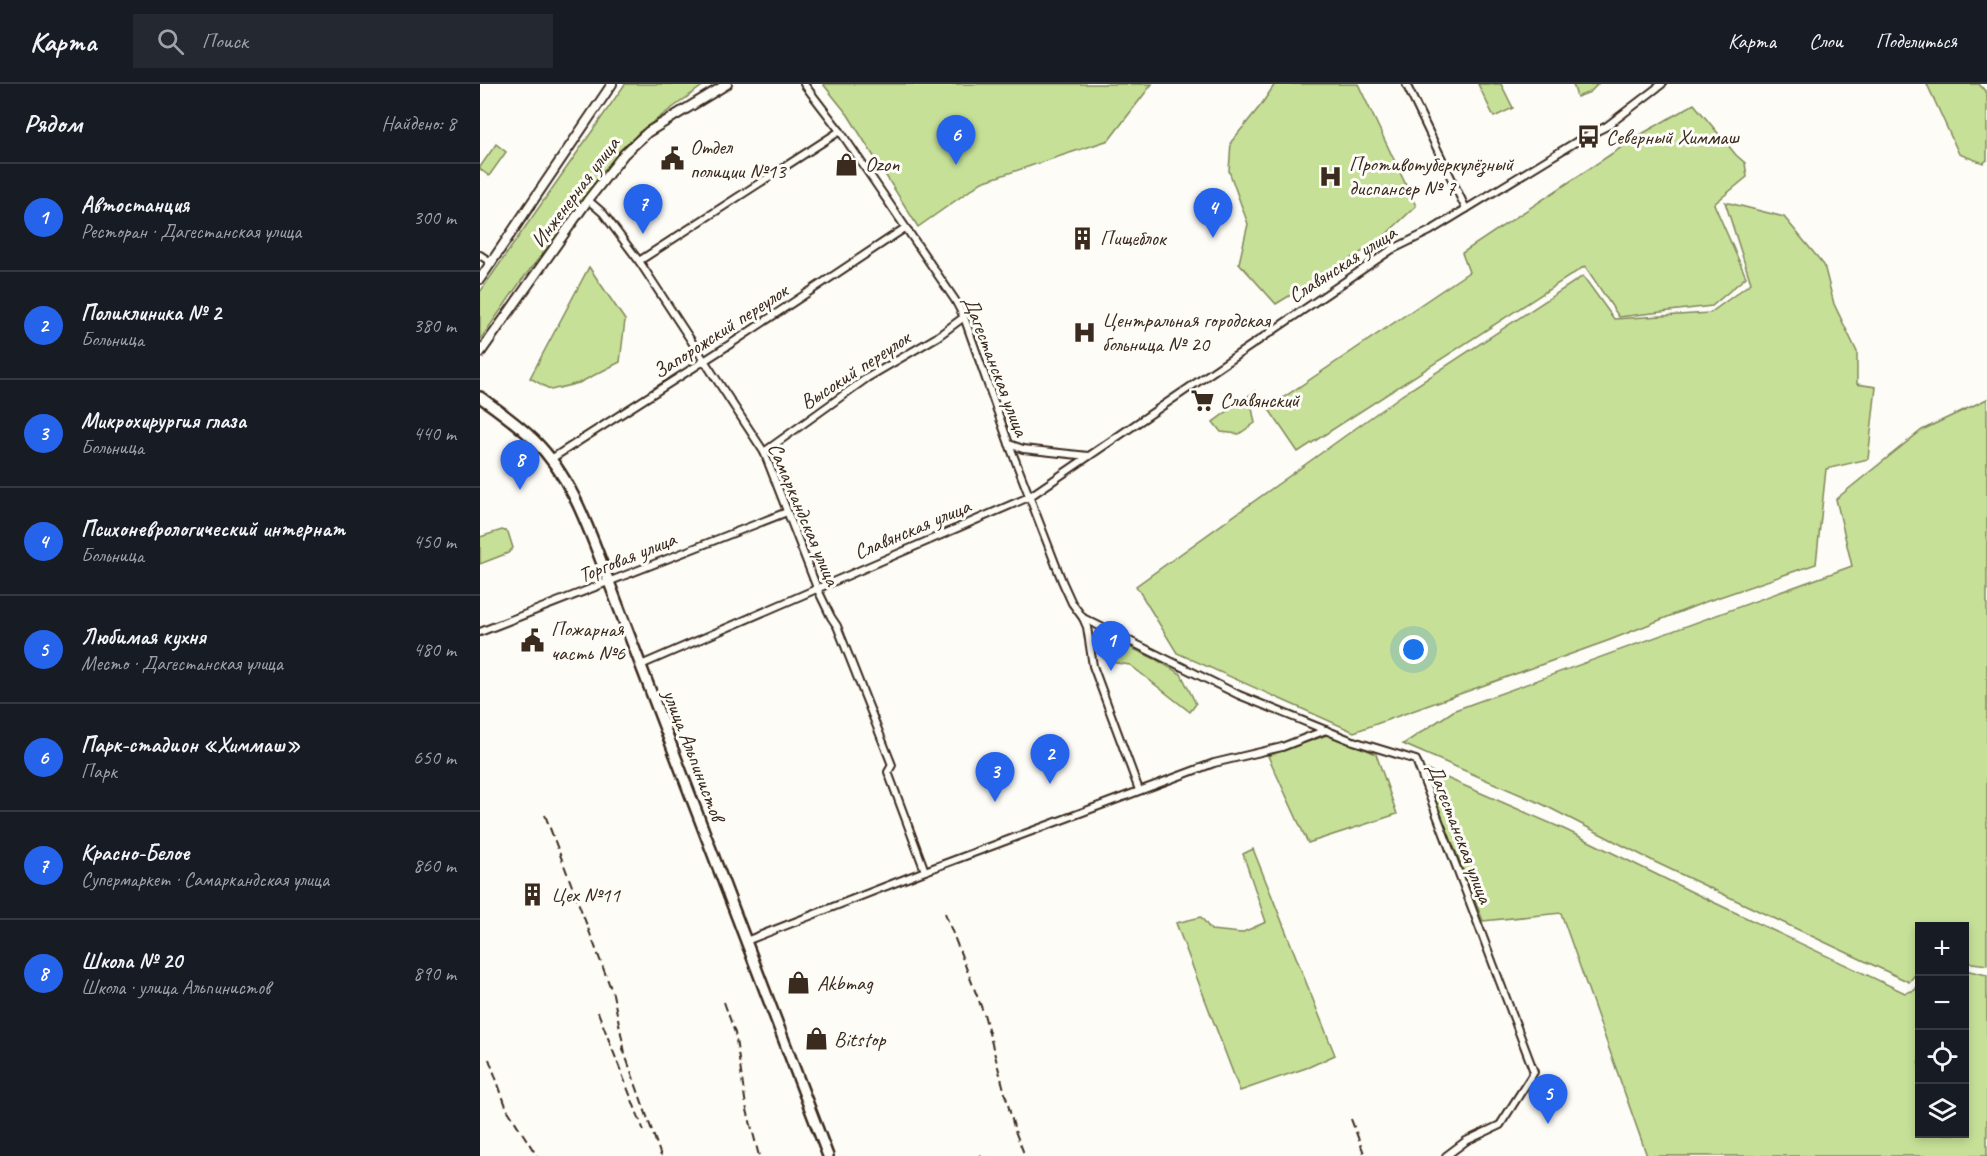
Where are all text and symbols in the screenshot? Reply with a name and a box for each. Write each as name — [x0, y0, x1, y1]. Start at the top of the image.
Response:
search box — [133, 14, 553, 68]
text: Карта — [30, 24, 97, 59]
icon: search — [154, 25, 187, 58]
text: Поиск — [202, 27, 248, 55]
text: Карта — [1728, 28, 1776, 54]
text: Слои — [1809, 28, 1843, 54]
text: Поделиться — [1876, 28, 1957, 54]
text: Рядом — [24, 107, 82, 140]
text: Найдено: 8 — [381, 111, 456, 136]
pin: 6 — [936, 116, 976, 165]
bus stop icon: Северный Химмаш — [1575, 124, 1601, 150]
place label: Северный Химмаш — [1606, 124, 1740, 150]
street label: Инженерная улица — [525, 130, 626, 253]
place label: Отдел полиции №13 — [690, 134, 787, 184]
public building icon: Отдел полиции №13 — [659, 146, 685, 172]
shop icon: Ozon — [834, 151, 860, 177]
place label: Ozon — [865, 151, 900, 177]
place label: Противотуберкулёзный диспансер № 7 — [1349, 151, 1515, 201]
hospital icon: Противотуберкулёзный диспансер № 7 — [1318, 163, 1344, 189]
pin: 7 — [624, 184, 662, 234]
pin: 4 — [1194, 188, 1232, 238]
text: Автостанция — [81, 191, 189, 219]
text: 1 — [39, 205, 48, 230]
text: 300 m — [413, 205, 456, 230]
street label: Славянская улица — [1283, 218, 1402, 309]
text: Ресторан · Дагестанская улица — [81, 219, 301, 244]
building icon: Пищеблок — [1069, 225, 1095, 251]
place label: Пищеблок — [1100, 225, 1168, 251]
street label: Запорожский переулок — [647, 276, 794, 384]
street label: Дагестанская улица — [957, 292, 1035, 441]
text: Поликлиника № 2 — [81, 299, 221, 327]
place label: Центральная городская больница № 20 — [1102, 307, 1271, 357]
text: 2 — [39, 313, 48, 338]
text: 380 m — [413, 313, 456, 338]
hospital icon: Центральная городская больница № 20 — [1071, 319, 1097, 345]
street label: Высокий переулок — [795, 324, 917, 415]
text: Больница — [81, 327, 144, 352]
supermarket icon: Славянский — [1189, 387, 1215, 413]
place label: Славянский — [1220, 387, 1301, 413]
text: Микрохирургия глаза — [81, 407, 246, 435]
text: 3 — [39, 421, 48, 446]
text: 440 m — [413, 421, 456, 446]
text: Больница — [81, 435, 144, 460]
street label: Самаркандская улица — [762, 439, 846, 591]
pin: 8 — [500, 440, 540, 490]
street label: Славянская улица — [850, 492, 976, 565]
text: Психоневрологический интернат — [81, 515, 345, 543]
street label: Торговая улица — [574, 525, 681, 588]
text: 4 — [39, 529, 48, 554]
text: 450 m — [413, 529, 456, 554]
text: Больница — [81, 543, 144, 568]
place label: Пожарная часть №6 — [551, 616, 625, 666]
pin: 1 — [1092, 622, 1130, 671]
text: Любимая кухня — [81, 623, 206, 651]
public building icon: Пожарная часть №6 — [520, 628, 546, 654]
your location — [1399, 635, 1428, 664]
text: 5 — [39, 637, 48, 662]
text: 480 m — [413, 637, 456, 662]
text: Место · Дагестанская улица — [81, 651, 283, 676]
street label: улица Альпинистов — [656, 684, 733, 828]
text: Парк-стадион «Химмаш» — [81, 731, 300, 759]
pin: 2 — [1030, 734, 1070, 784]
text: 6 — [39, 745, 48, 770]
text: 650 m — [413, 745, 456, 770]
pin: 3 — [976, 752, 1014, 802]
text: Парк — [81, 759, 117, 784]
street label: Дагестанская улица — [1421, 759, 1499, 908]
text: Красно-Белое — [81, 839, 189, 867]
text: 7 — [39, 853, 48, 878]
text: 860 m — [413, 853, 456, 878]
text: Супермаркет · Самаркандская улица — [81, 867, 329, 892]
building icon: Цех №11 — [520, 882, 546, 908]
place label: Цех №11 — [551, 882, 622, 908]
map controls — [1915, 922, 1969, 1138]
button: + — [1915, 922, 1969, 976]
text: Школа № 20 — [81, 947, 182, 975]
text: 8 — [39, 961, 48, 986]
text: 890 m — [413, 961, 456, 986]
shop icon: Akbmag — [786, 970, 812, 996]
place label: Akbmag — [817, 970, 874, 996]
text: Школа · улица Альпинистов — [81, 975, 270, 1000]
button: − — [1915, 976, 1969, 1030]
shop icon: Bitstop — [803, 1026, 829, 1052]
place label: Bitstop — [834, 1026, 887, 1052]
button: locate — [1915, 1030, 1969, 1084]
pin: 5 — [1528, 1074, 1568, 1124]
button: layers — [1915, 1084, 1969, 1138]

